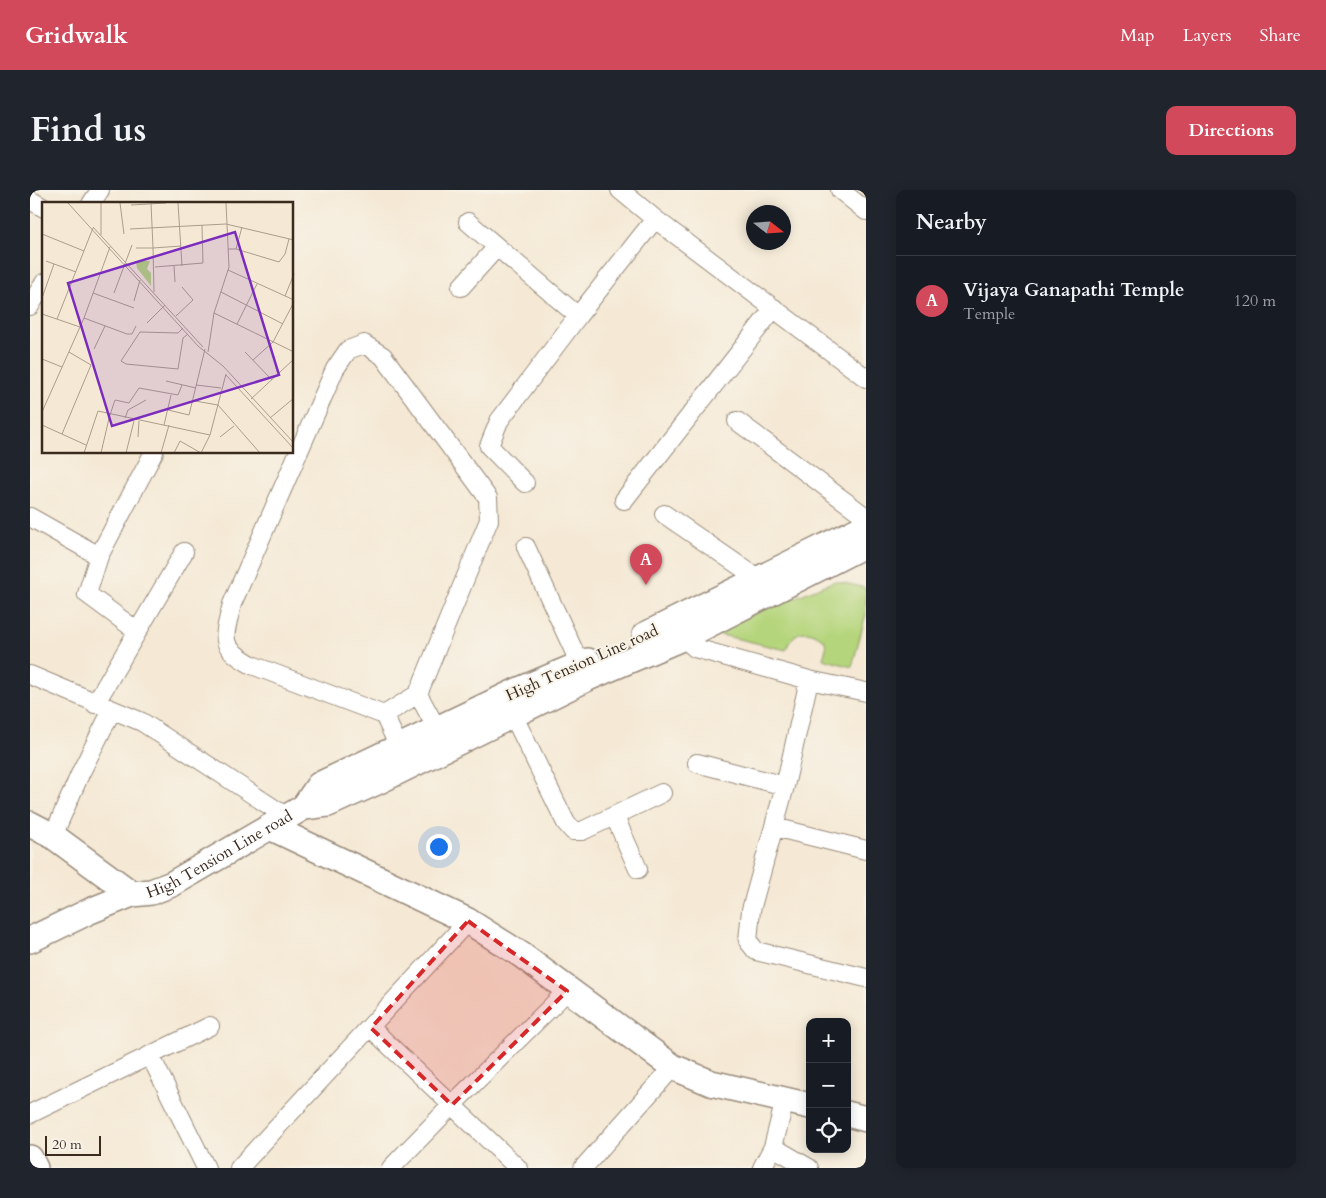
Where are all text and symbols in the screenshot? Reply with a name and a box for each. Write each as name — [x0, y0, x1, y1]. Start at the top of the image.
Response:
text: Gridwalk — [25, 19, 128, 52]
text: Map — [1120, 23, 1155, 48]
text: Layers — [1183, 23, 1232, 48]
text: Share — [1260, 23, 1301, 48]
text: Find us — [30, 106, 146, 154]
button: Directions — [1166, 106, 1296, 155]
inset map — [42, 202, 294, 454]
north arrow — [746, 205, 791, 250]
text: Nearby — [916, 208, 987, 237]
text: Vijaya Ganapathi Temple — [963, 277, 1184, 303]
text: A — [926, 290, 938, 312]
text: 120 m — [1234, 290, 1276, 312]
text: Temple — [963, 303, 1015, 325]
pin: A — [630, 544, 662, 585]
street label: High Tension Line road — [502, 619, 662, 707]
street label: High Tension Line road — [143, 805, 297, 904]
your location — [426, 834, 452, 860]
map controls — [806, 1018, 851, 1153]
button: + — [806, 1018, 851, 1063]
button: − — [806, 1063, 851, 1108]
button: locate — [806, 1108, 851, 1153]
scale bar — [45, 1133, 101, 1156]
text: 20 m — [52, 1135, 82, 1154]

